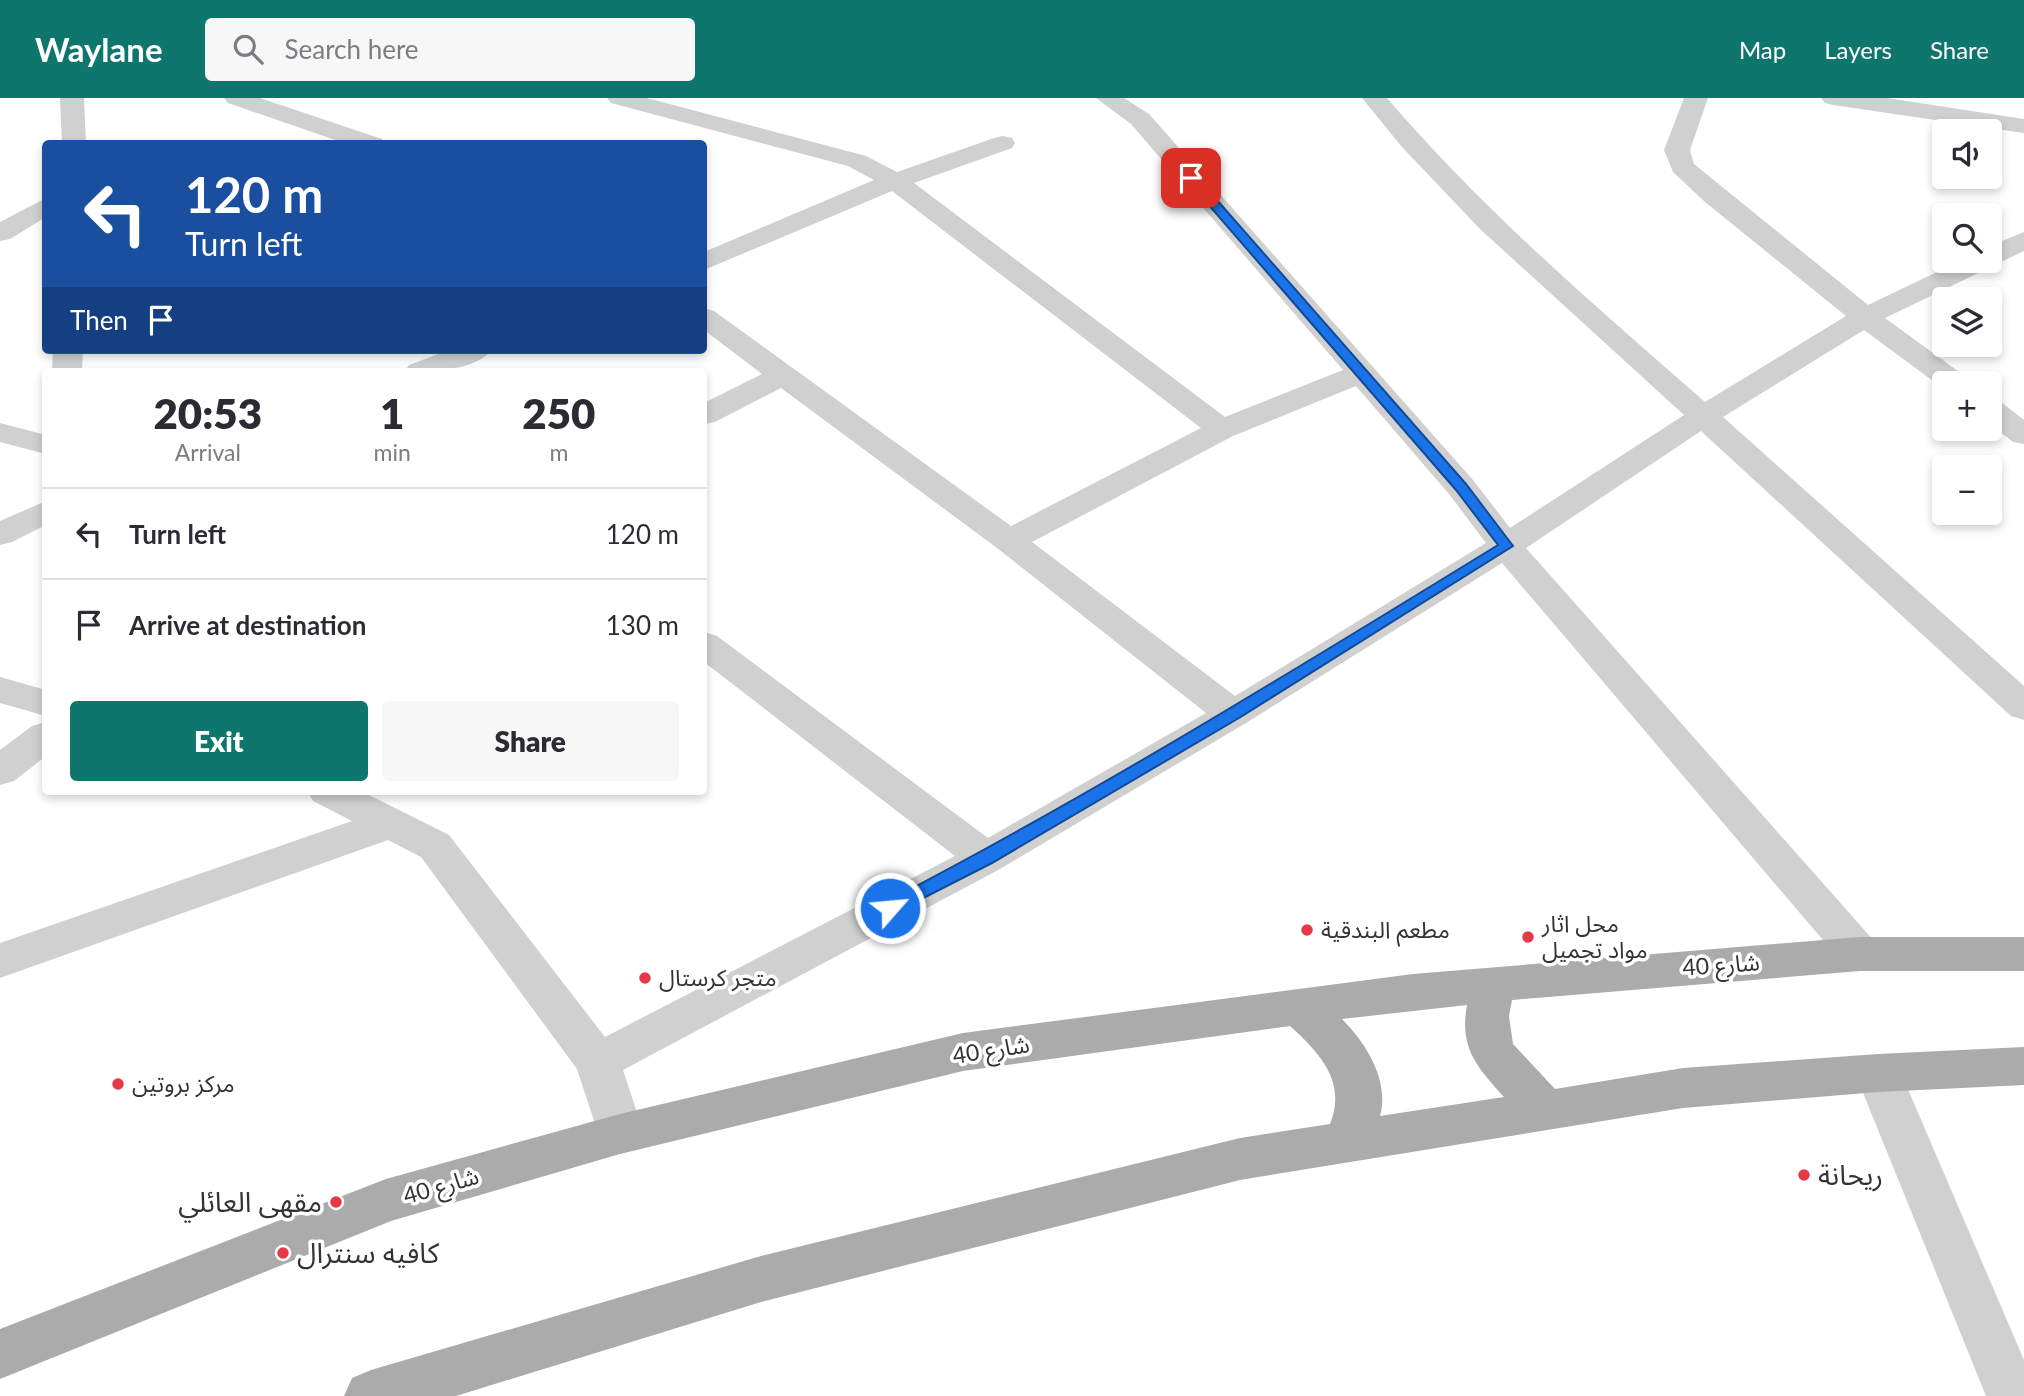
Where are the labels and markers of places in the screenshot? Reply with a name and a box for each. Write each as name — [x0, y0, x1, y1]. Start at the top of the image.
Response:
pin — [1161, 148, 1221, 208]
place label: محل اثار مواد تجميل — [1541, 909, 1647, 964]
place label: مطعم البندقية — [1321, 915, 1450, 947]
marker: مطعم البندقية — [1299, 922, 1315, 938]
marker: محل اثار مواد تجميل — [1520, 929, 1536, 945]
place label: متجر كرستال — [659, 963, 776, 992]
marker: متجر كرستال — [637, 970, 653, 986]
place label: مركز بروتين — [132, 1069, 235, 1098]
marker: مركز بروتين — [110, 1076, 126, 1092]
place label: ريحانة — [1818, 1157, 1883, 1192]
marker: ريحانة — [1796, 1167, 1812, 1183]
place label: مقهى العائلي — [178, 1184, 322, 1223]
marker: مقهى العائلي — [328, 1194, 344, 1210]
place label: كافيه سنترال — [297, 1235, 439, 1270]
marker: كافيه سنترال — [275, 1245, 291, 1261]

